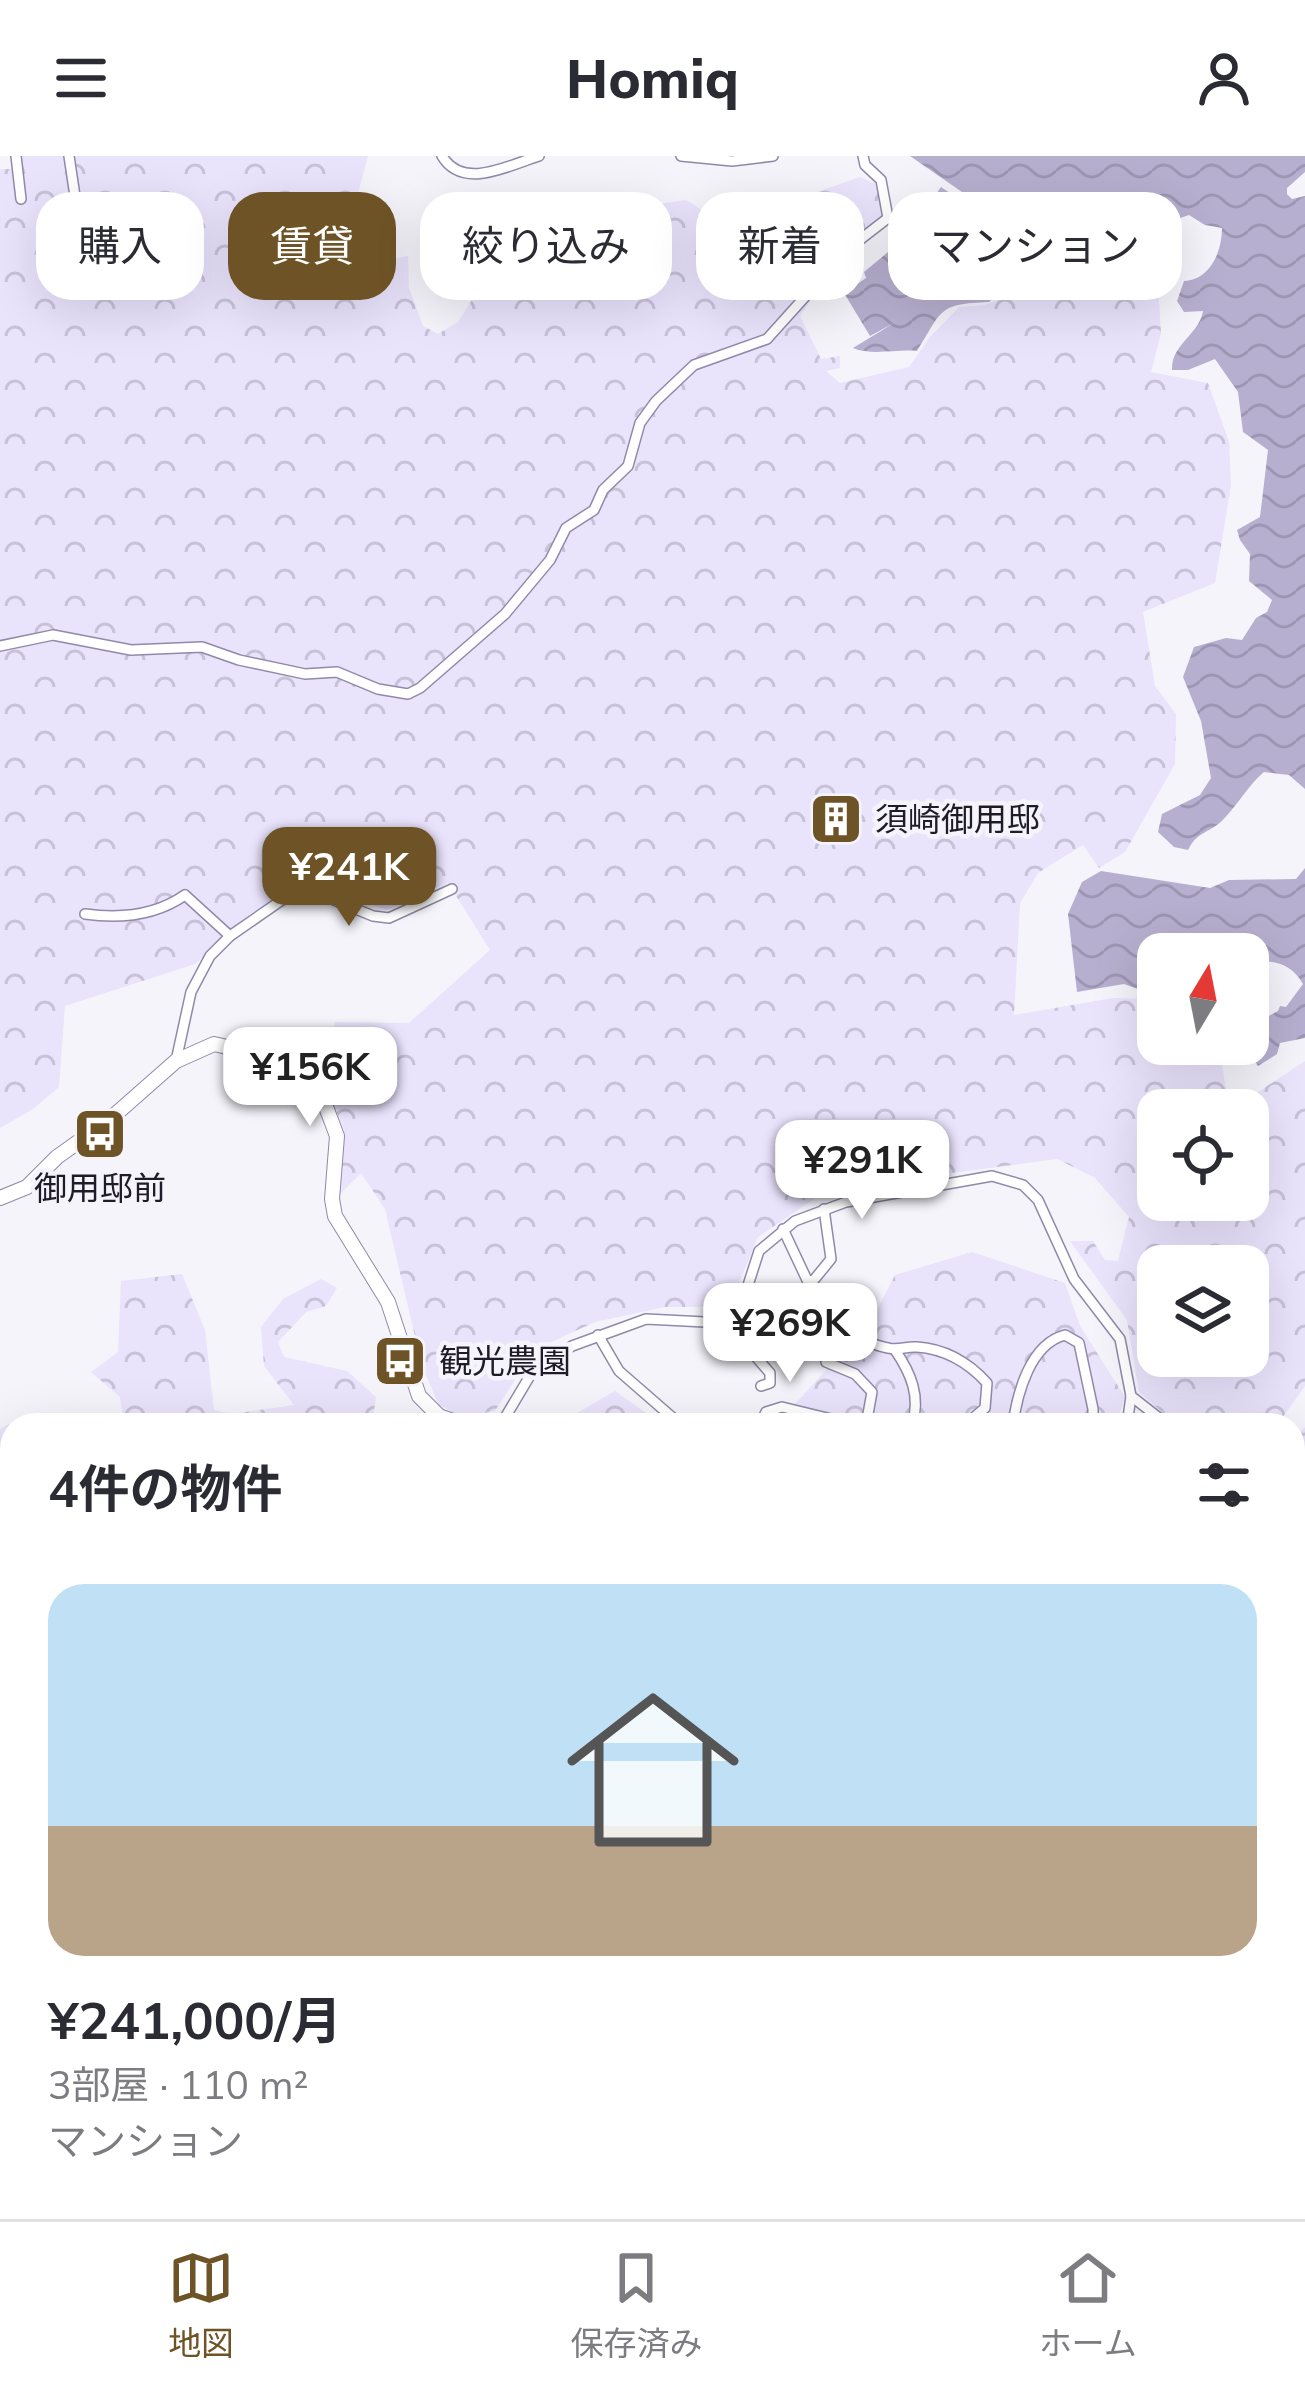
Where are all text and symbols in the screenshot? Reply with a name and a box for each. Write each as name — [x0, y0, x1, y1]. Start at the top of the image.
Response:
text: Homiq — [566, 44, 739, 112]
icon: menu — [48, 45, 114, 111]
icon: person — [1191, 45, 1257, 111]
chip: 購入 — [36, 192, 204, 300]
chip: 賃貸 — [228, 192, 396, 300]
chip: 絞り込み — [420, 192, 672, 300]
chip: 新着 — [696, 192, 864, 300]
chip: マンション — [888, 192, 1182, 300]
building icon: 須崎御用邸 — [808, 791, 864, 847]
place label: 須崎御用邸 — [875, 798, 1040, 839]
pin: ¥241K — [265, 827, 433, 929]
text: ¥241K — [289, 841, 409, 890]
north arrow — [1137, 933, 1269, 1065]
map controls — [1137, 933, 1269, 1377]
pin: ¥156K — [226, 1027, 394, 1129]
text: ¥156K — [250, 1041, 370, 1090]
button: locate — [1137, 1089, 1269, 1221]
bus stop icon: 御用邸前 — [72, 1106, 128, 1162]
pin: ¥291K — [778, 1120, 946, 1222]
text: ¥291K — [802, 1134, 922, 1183]
place label: 御用邸前 — [34, 1167, 166, 1208]
button: layers — [1137, 1245, 1269, 1377]
pin: ¥269K — [706, 1283, 874, 1385]
text: ¥269K — [730, 1297, 850, 1346]
bus stop icon: 観光農園 — [372, 1333, 428, 1389]
place label: 観光農園 — [439, 1340, 571, 1381]
icon: filters — [1191, 1452, 1257, 1518]
text: 4件の物件 — [48, 1456, 283, 1520]
icon: home — [545, 1662, 761, 1878]
text: ¥241,000/月 — [48, 1988, 342, 2052]
text: 3部屋 · 110 m² — [48, 2060, 308, 2109]
text: マンション — [48, 2116, 243, 2165]
tab: 地図 — [168, 2245, 234, 2365]
tab: 保存済み — [570, 2245, 702, 2365]
tab: ホーム — [1039, 2245, 1137, 2365]

